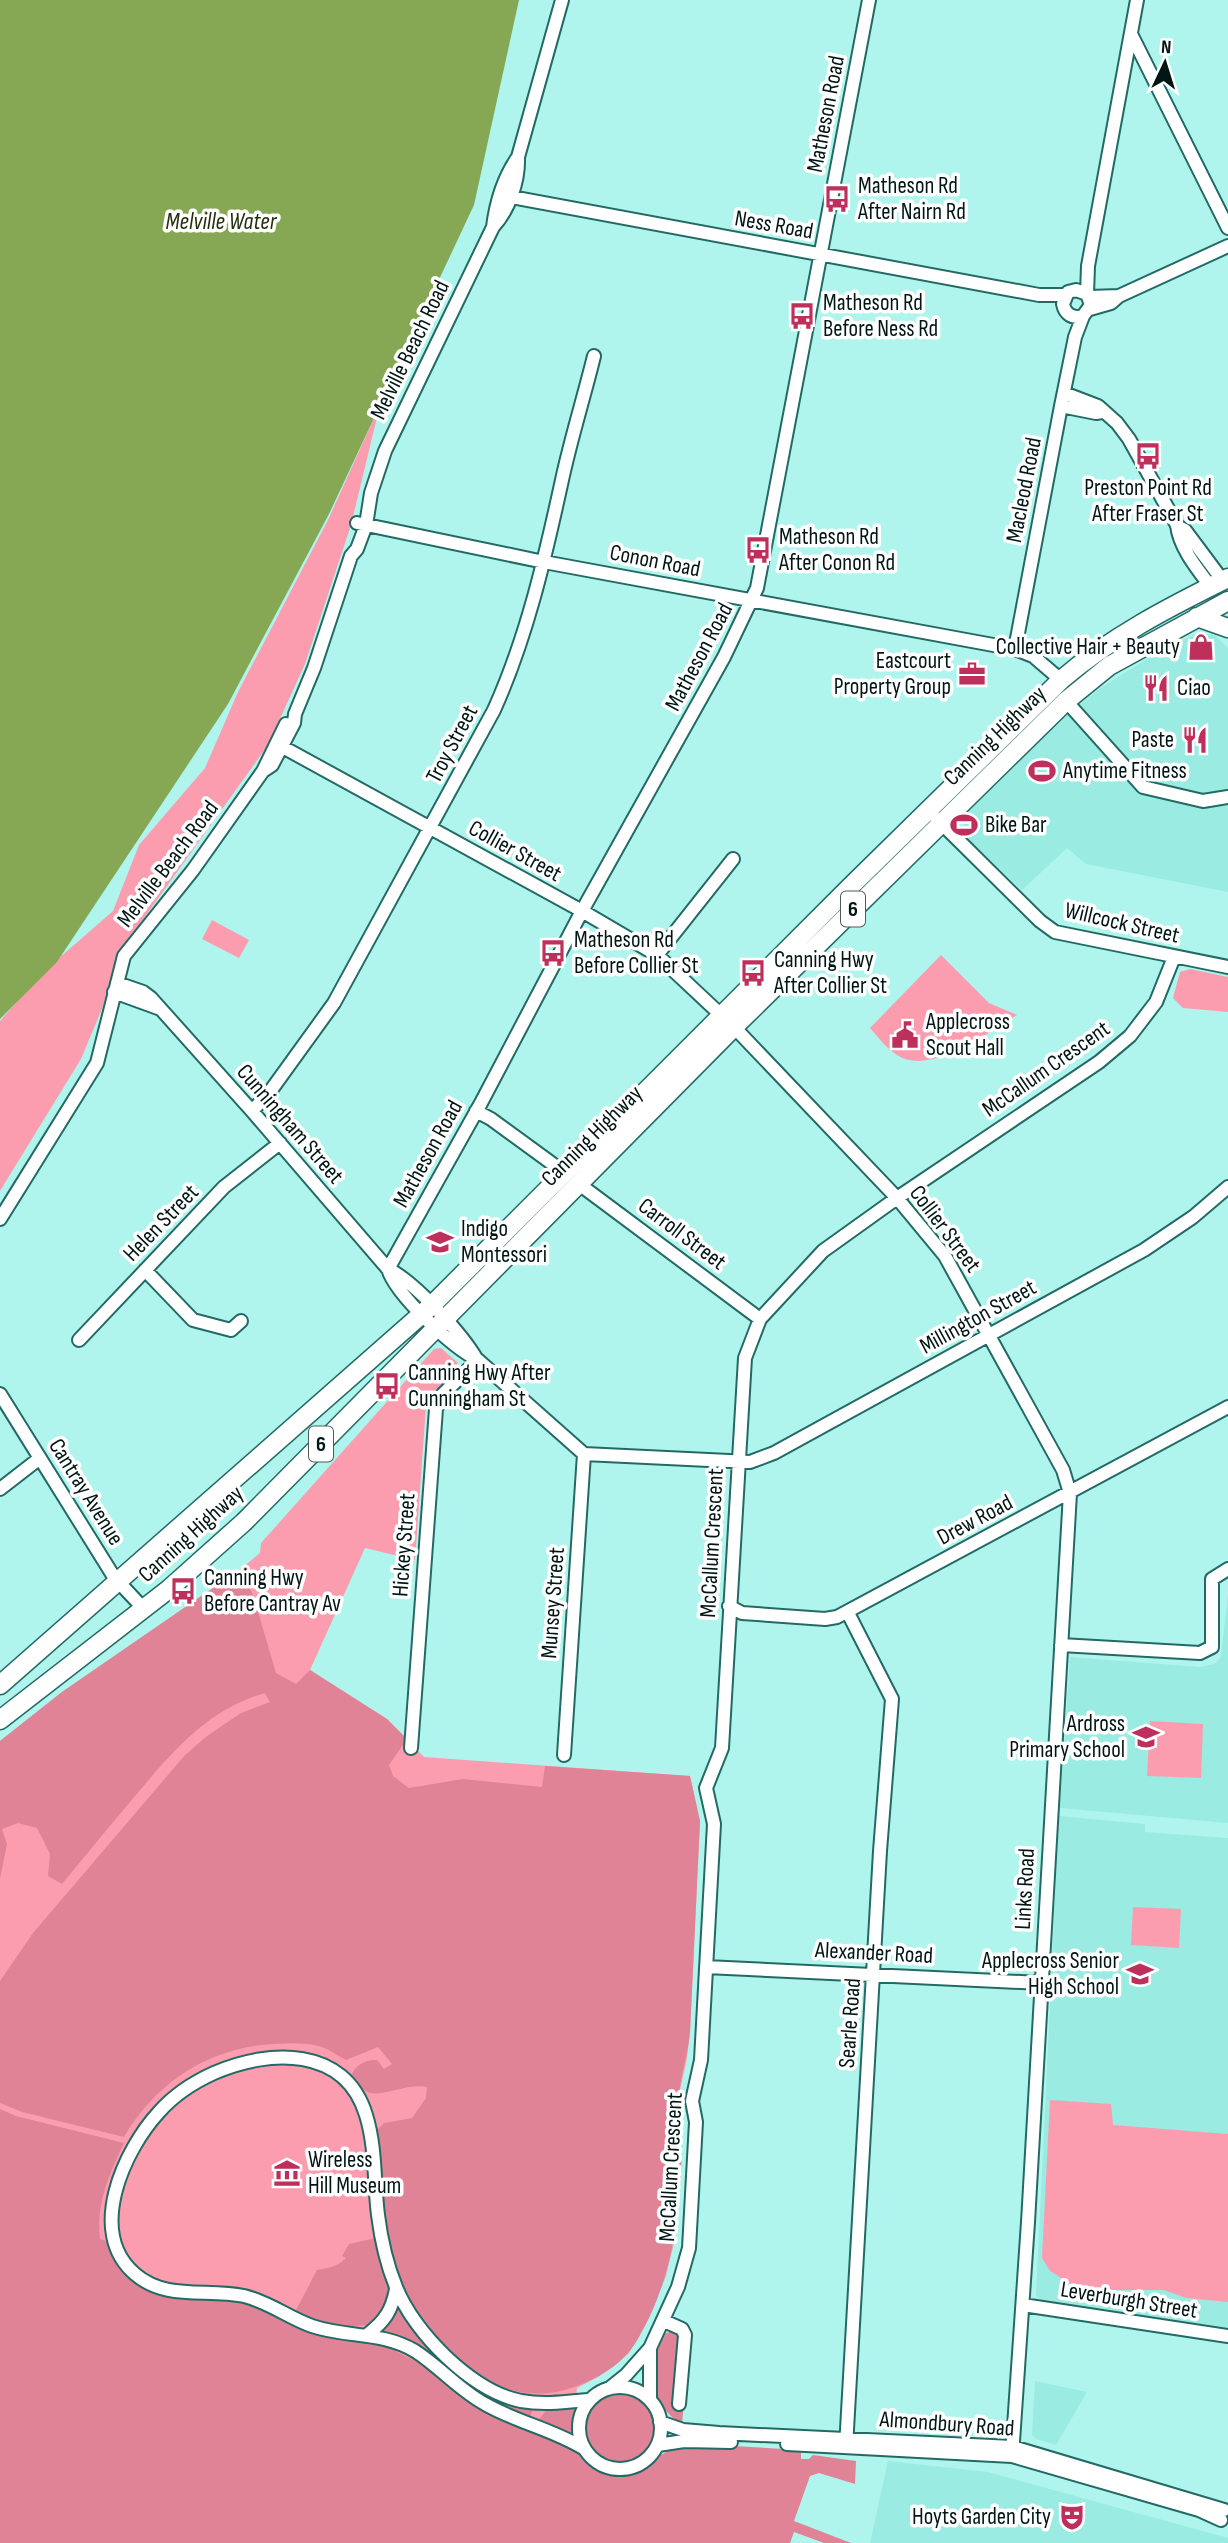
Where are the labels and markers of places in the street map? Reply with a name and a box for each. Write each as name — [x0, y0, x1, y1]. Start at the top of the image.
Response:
place label: Matheson Rd After Nairn Rd — [857, 172, 966, 226]
bus stop icon: Matheson Rd After Nairn Rd — [822, 184, 852, 214]
place label: Matheson Rd Before Ness Rd — [823, 289, 938, 343]
bus stop icon: Matheson Rd Before Ness Rd — [787, 301, 817, 331]
bus stop icon: Preston Point Rd After Fraser St — [1133, 441, 1163, 471]
place label: Preston Point Rd After Fraser St — [1084, 474, 1212, 528]
place label: Matheson Rd After Conon Rd — [778, 523, 895, 577]
bus stop icon: Matheson Rd After Conon Rd — [743, 535, 773, 565]
shop icon: Collective Hair + Beauty — [1186, 632, 1216, 662]
place label: Collective Hair + Beauty — [996, 633, 1180, 661]
place label: Eastcourt Property Group — [834, 647, 951, 701]
office icon: Eastcourt Property Group — [957, 659, 987, 689]
restaurant icon: Ciao — [1141, 673, 1171, 703]
place label: Ciao — [1177, 674, 1211, 702]
restaurant icon: Paste — [1180, 725, 1210, 755]
place label: Paste — [1131, 726, 1174, 754]
sports icon: Anytime Fitness — [1027, 756, 1057, 786]
place label: Anytime Fitness — [1062, 757, 1187, 785]
sports icon: Bike Bar — [949, 810, 979, 840]
place label: Bike Bar — [985, 811, 1047, 839]
place label: Matheson Rd Before Collier St — [574, 926, 698, 980]
bus stop icon: Matheson Rd Before Collier St — [538, 938, 568, 968]
place label: Canning Hwy After Collier St — [773, 946, 887, 1000]
bus stop icon: Canning Hwy After Collier St — [738, 958, 768, 988]
place label: Applecross Scout Hall — [925, 1008, 1010, 1062]
public building icon: Applecross Scout Hall — [890, 1020, 920, 1050]
place label: Indigo Montessori — [461, 1215, 547, 1269]
school or university icon: Indigo Montessori — [425, 1227, 455, 1257]
place label: Canning Hwy After Cunningham St — [408, 1359, 551, 1413]
bus stop icon: Canning Hwy After Cunningham St — [372, 1371, 402, 1401]
place label: Canning Hwy Before Cantray Av — [204, 1564, 341, 1618]
bus stop icon: Canning Hwy Before Cantray Av — [168, 1576, 198, 1606]
place label: Ardross Primary School — [1009, 1710, 1125, 1764]
school or university icon: Ardross Primary School — [1131, 1722, 1161, 1752]
place label: Applecross Senior High School — [981, 1947, 1119, 2001]
school or university icon: Applecross Senior High School — [1125, 1959, 1155, 1989]
place label: Wireless Hill Museum — [308, 2146, 401, 2200]
museum icon: Wireless Hill Museum — [272, 2158, 302, 2188]
theatre icon: Hoyts Garden City — [1057, 2502, 1087, 2532]
place label: Hoyts Garden City — [912, 2503, 1051, 2531]

